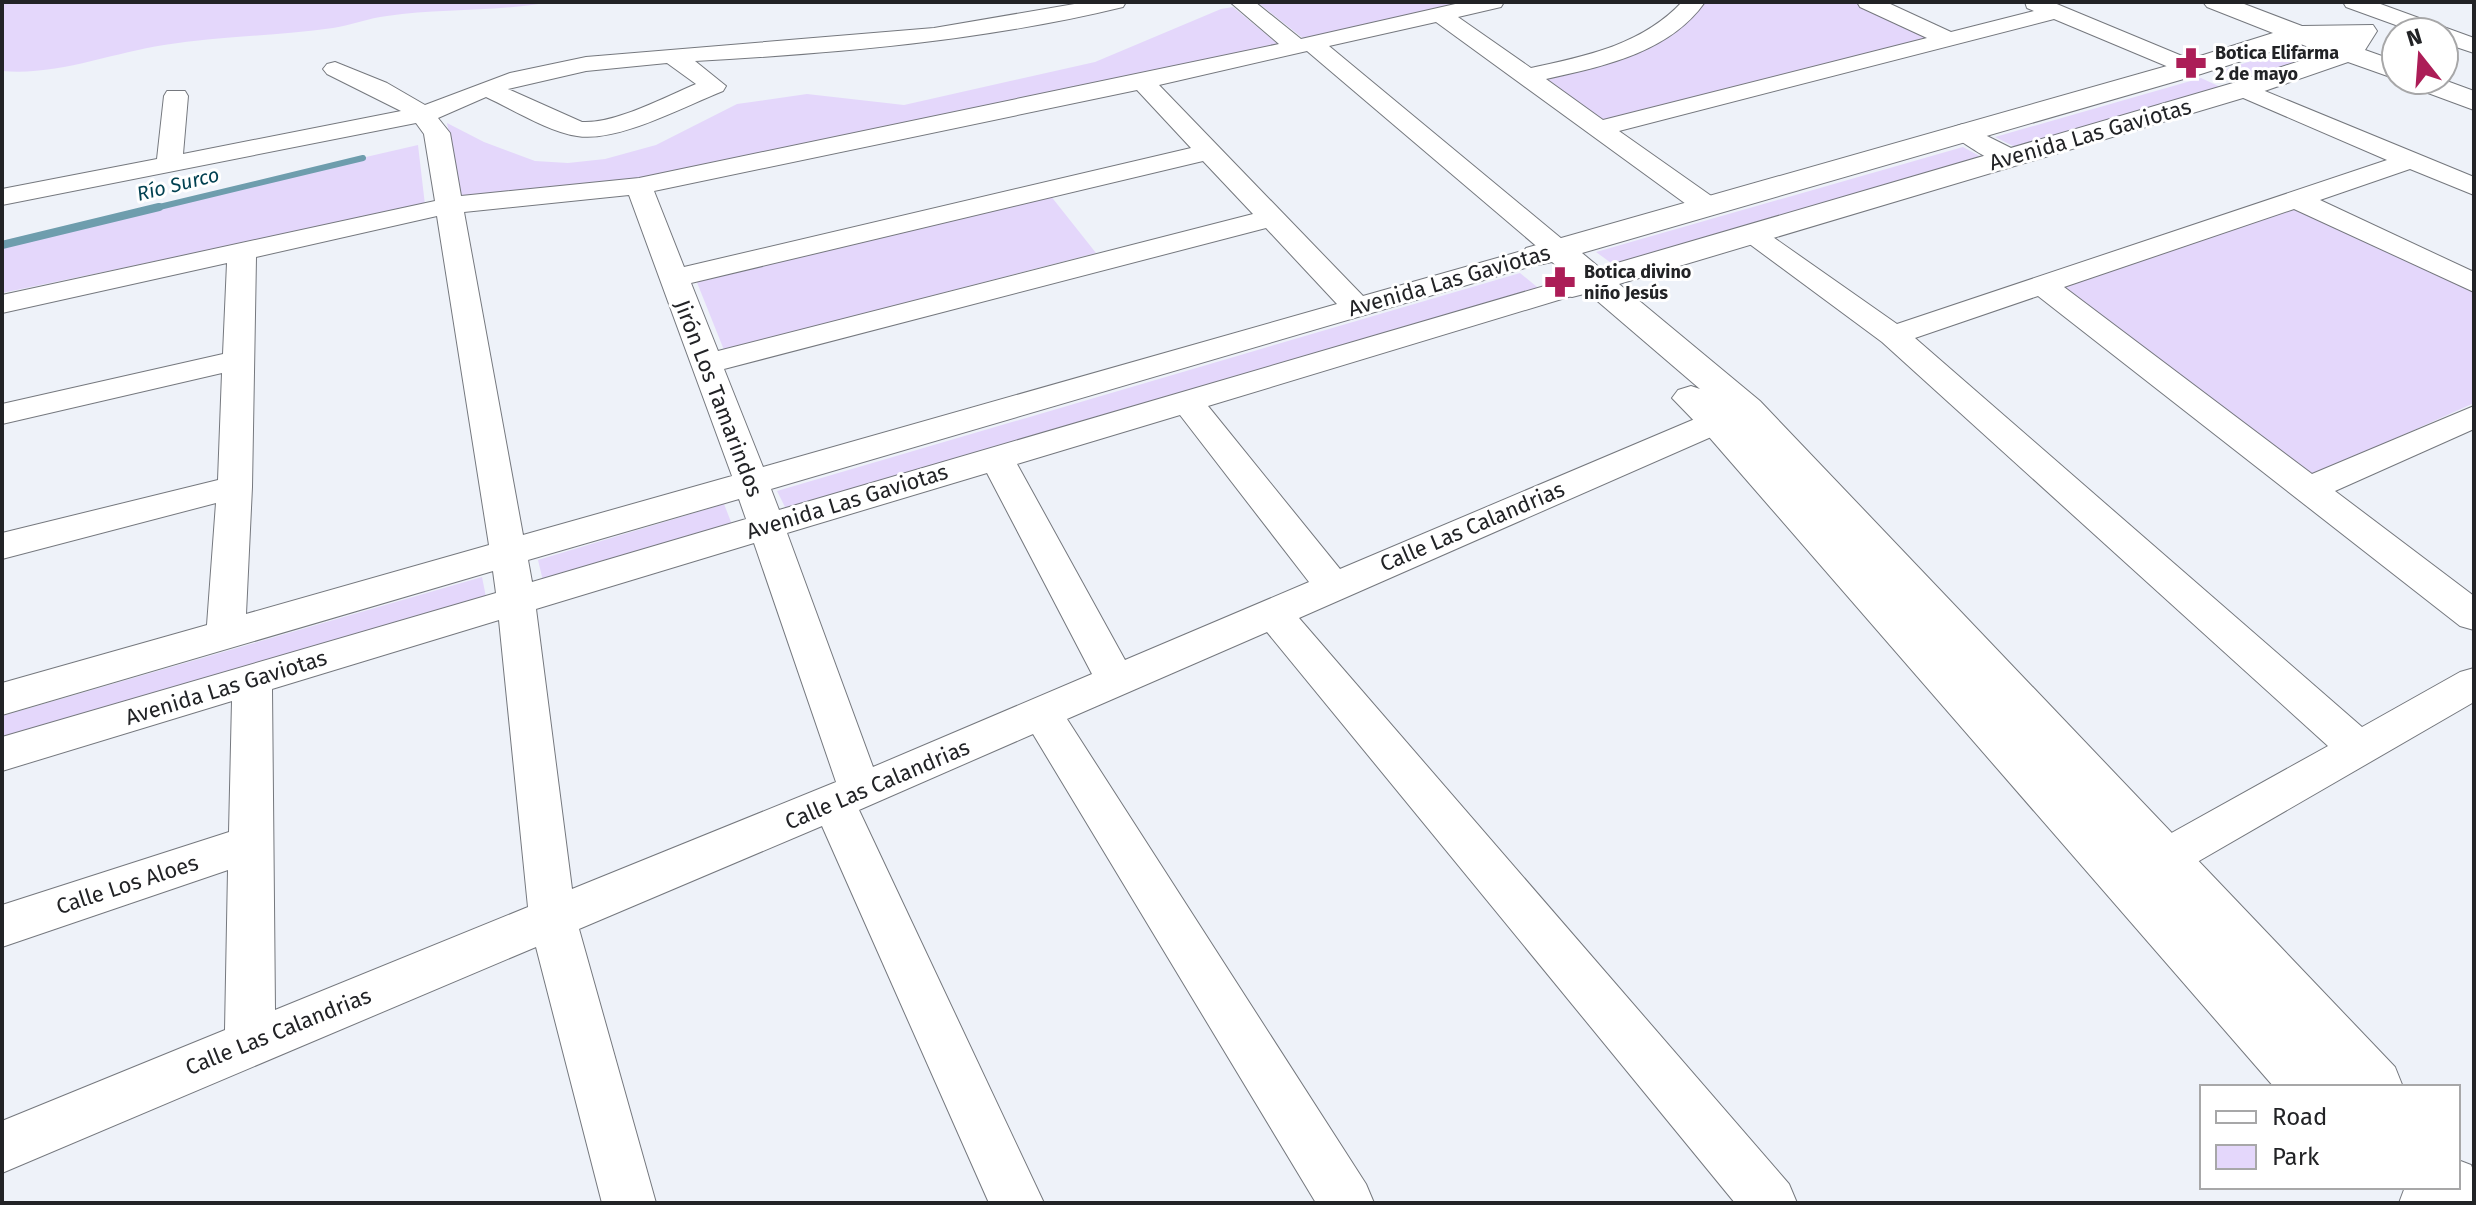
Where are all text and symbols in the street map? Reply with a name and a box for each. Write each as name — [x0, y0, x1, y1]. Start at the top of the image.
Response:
north arrow — [2380, 16, 2460, 96]
text: N — [2403, 22, 2425, 52]
place label: Botica Elifarma 2 de mayo — [2215, 42, 2339, 85]
pharmacy icon: Botica Elifarma 2 de mayo — [2174, 46, 2208, 80]
street label: Avenida Las Gaviotas — [1986, 93, 2194, 176]
water label: Río Surco — [134, 162, 222, 206]
street label: Avenida Las Gaviotas — [1345, 239, 1553, 322]
place label: Botica divino niño Jesús — [1584, 261, 1691, 304]
pharmacy icon: Botica divino niño Jesús — [1543, 265, 1577, 299]
street label: Jirón Los Tamarindos — [669, 296, 769, 500]
street label: Avenida Las Gaviotas — [743, 458, 951, 545]
street label: Calle Las Calandrias — [1376, 475, 1569, 578]
street label: Avenida Las Gaviotas — [122, 644, 330, 731]
street label: Calle Las Calandrias — [781, 733, 974, 836]
street label: Calle Los Aloes — [53, 849, 202, 920]
street label: Calle Las Calandrias — [181, 982, 375, 1081]
legend — [2200, 1085, 2460, 1189]
text: Road — [2272, 1103, 2327, 1131]
text: Park — [2272, 1143, 2320, 1171]

